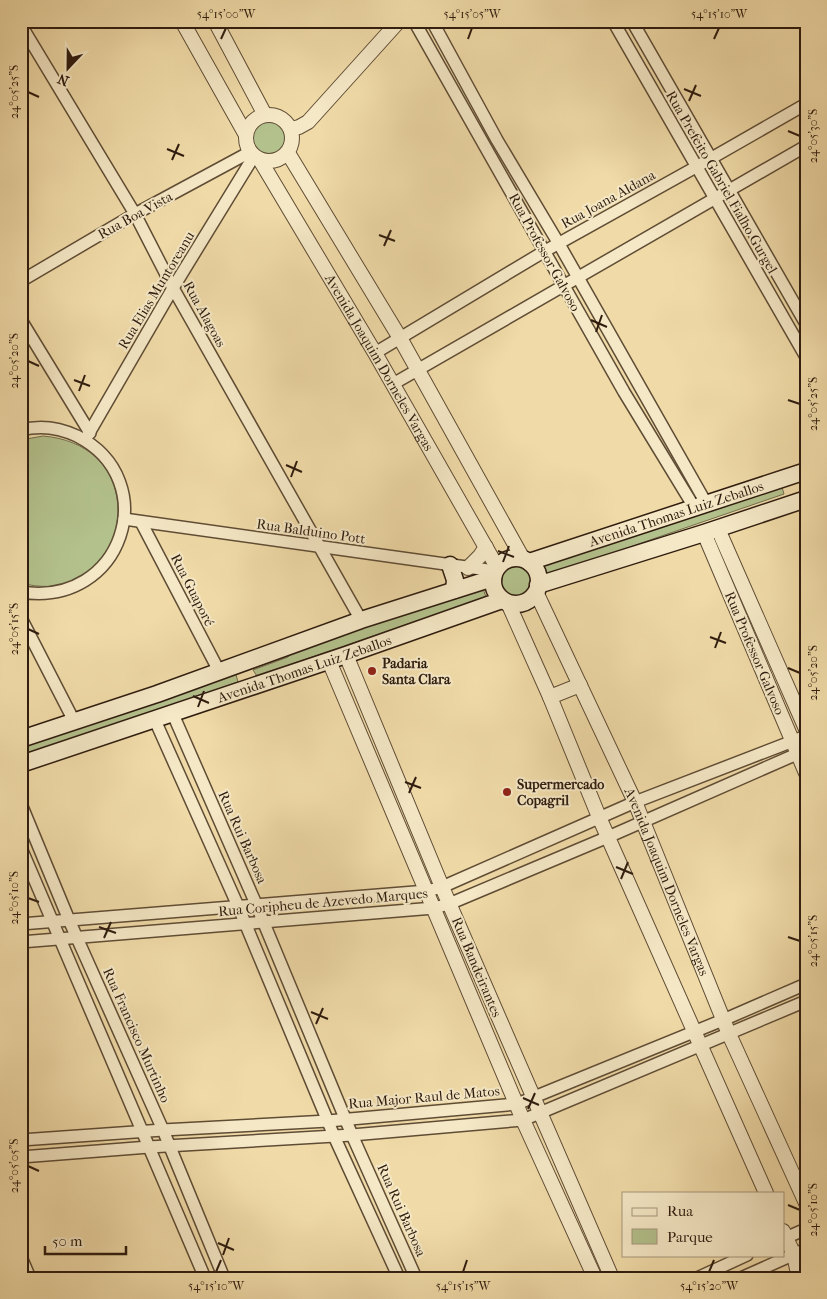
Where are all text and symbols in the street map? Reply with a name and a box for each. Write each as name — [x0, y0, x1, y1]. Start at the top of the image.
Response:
text: 54°15'00"W — [197, 7, 256, 21]
text: 54°15'05"W — [444, 7, 502, 21]
text: 54°15'10"W — [691, 7, 748, 21]
north arrow — [42, 42, 92, 92]
text: 24°05'25"S — [7, 65, 21, 119]
text: N — [55, 70, 71, 89]
street label: Rua Prefeito Gabriel Fialho Gurgel — [662, 88, 781, 277]
text: 24°05'30"S — [806, 109, 820, 163]
street label: Rua Joana Aldana — [558, 166, 659, 232]
street label: Rua Boa Vista — [95, 188, 176, 243]
street label: Rua Professor Galvoso — [505, 190, 584, 314]
street label: Rua Elias Muntoreanu — [115, 228, 198, 352]
street label: Avenida Joaquim Dorneles Vargas — [320, 270, 437, 454]
street label: Rua Alagoas — [179, 278, 230, 350]
text: 24°05'20"S — [7, 333, 21, 389]
text: 24°05'25"S — [806, 377, 820, 431]
street label: Avenida Thomas Luiz Zeballos — [586, 478, 766, 551]
street label: Rua Balduino Pott — [255, 515, 366, 548]
street label: Rua Guaporé — [167, 551, 218, 629]
street label: Rua Professor Galvoso — [721, 589, 788, 717]
text: 24°05'15"S — [7, 603, 21, 655]
street label: Avenida Thomas Luiz Zeballos — [214, 632, 394, 707]
text: 24°05'20"S — [806, 645, 820, 701]
place label: Padaria Santa Clara — [382, 655, 451, 688]
marker: Padaria Santa Clara — [366, 665, 378, 677]
place label: Supermercado Copagril — [517, 776, 604, 809]
street label: Avenida Joaquim Dorneles Vargas — [620, 784, 713, 978]
marker: Supermercado Copagril — [501, 786, 513, 798]
street label: Rua Rui Barbosa — [214, 788, 271, 887]
text: 24°05'10"S — [7, 871, 21, 925]
street label: Rua Coripheu de Azevedo Marques — [218, 885, 429, 920]
street label: Rua Bandeirantes — [448, 915, 505, 1020]
text: 24°05'15"S — [806, 915, 820, 967]
street label: Rua Francisco Murtinho — [99, 965, 174, 1105]
street label: Rua Major Raul de Matos — [348, 1082, 500, 1113]
text: 24°05'05"S — [7, 1139, 21, 1193]
street label: Rua Rui Barbosa — [373, 1161, 430, 1260]
text: 24°05'10"S — [806, 1183, 820, 1237]
legend — [622, 1192, 784, 1256]
text: Rua — [667, 1202, 694, 1220]
scale bar — [45, 1224, 126, 1256]
text: Parque — [667, 1228, 713, 1246]
text: 50 m — [52, 1232, 83, 1250]
text: 54°15'10"W — [188, 1279, 245, 1293]
text: 54°15'15"W — [436, 1279, 491, 1293]
text: 54°15'20"W — [680, 1279, 739, 1293]

